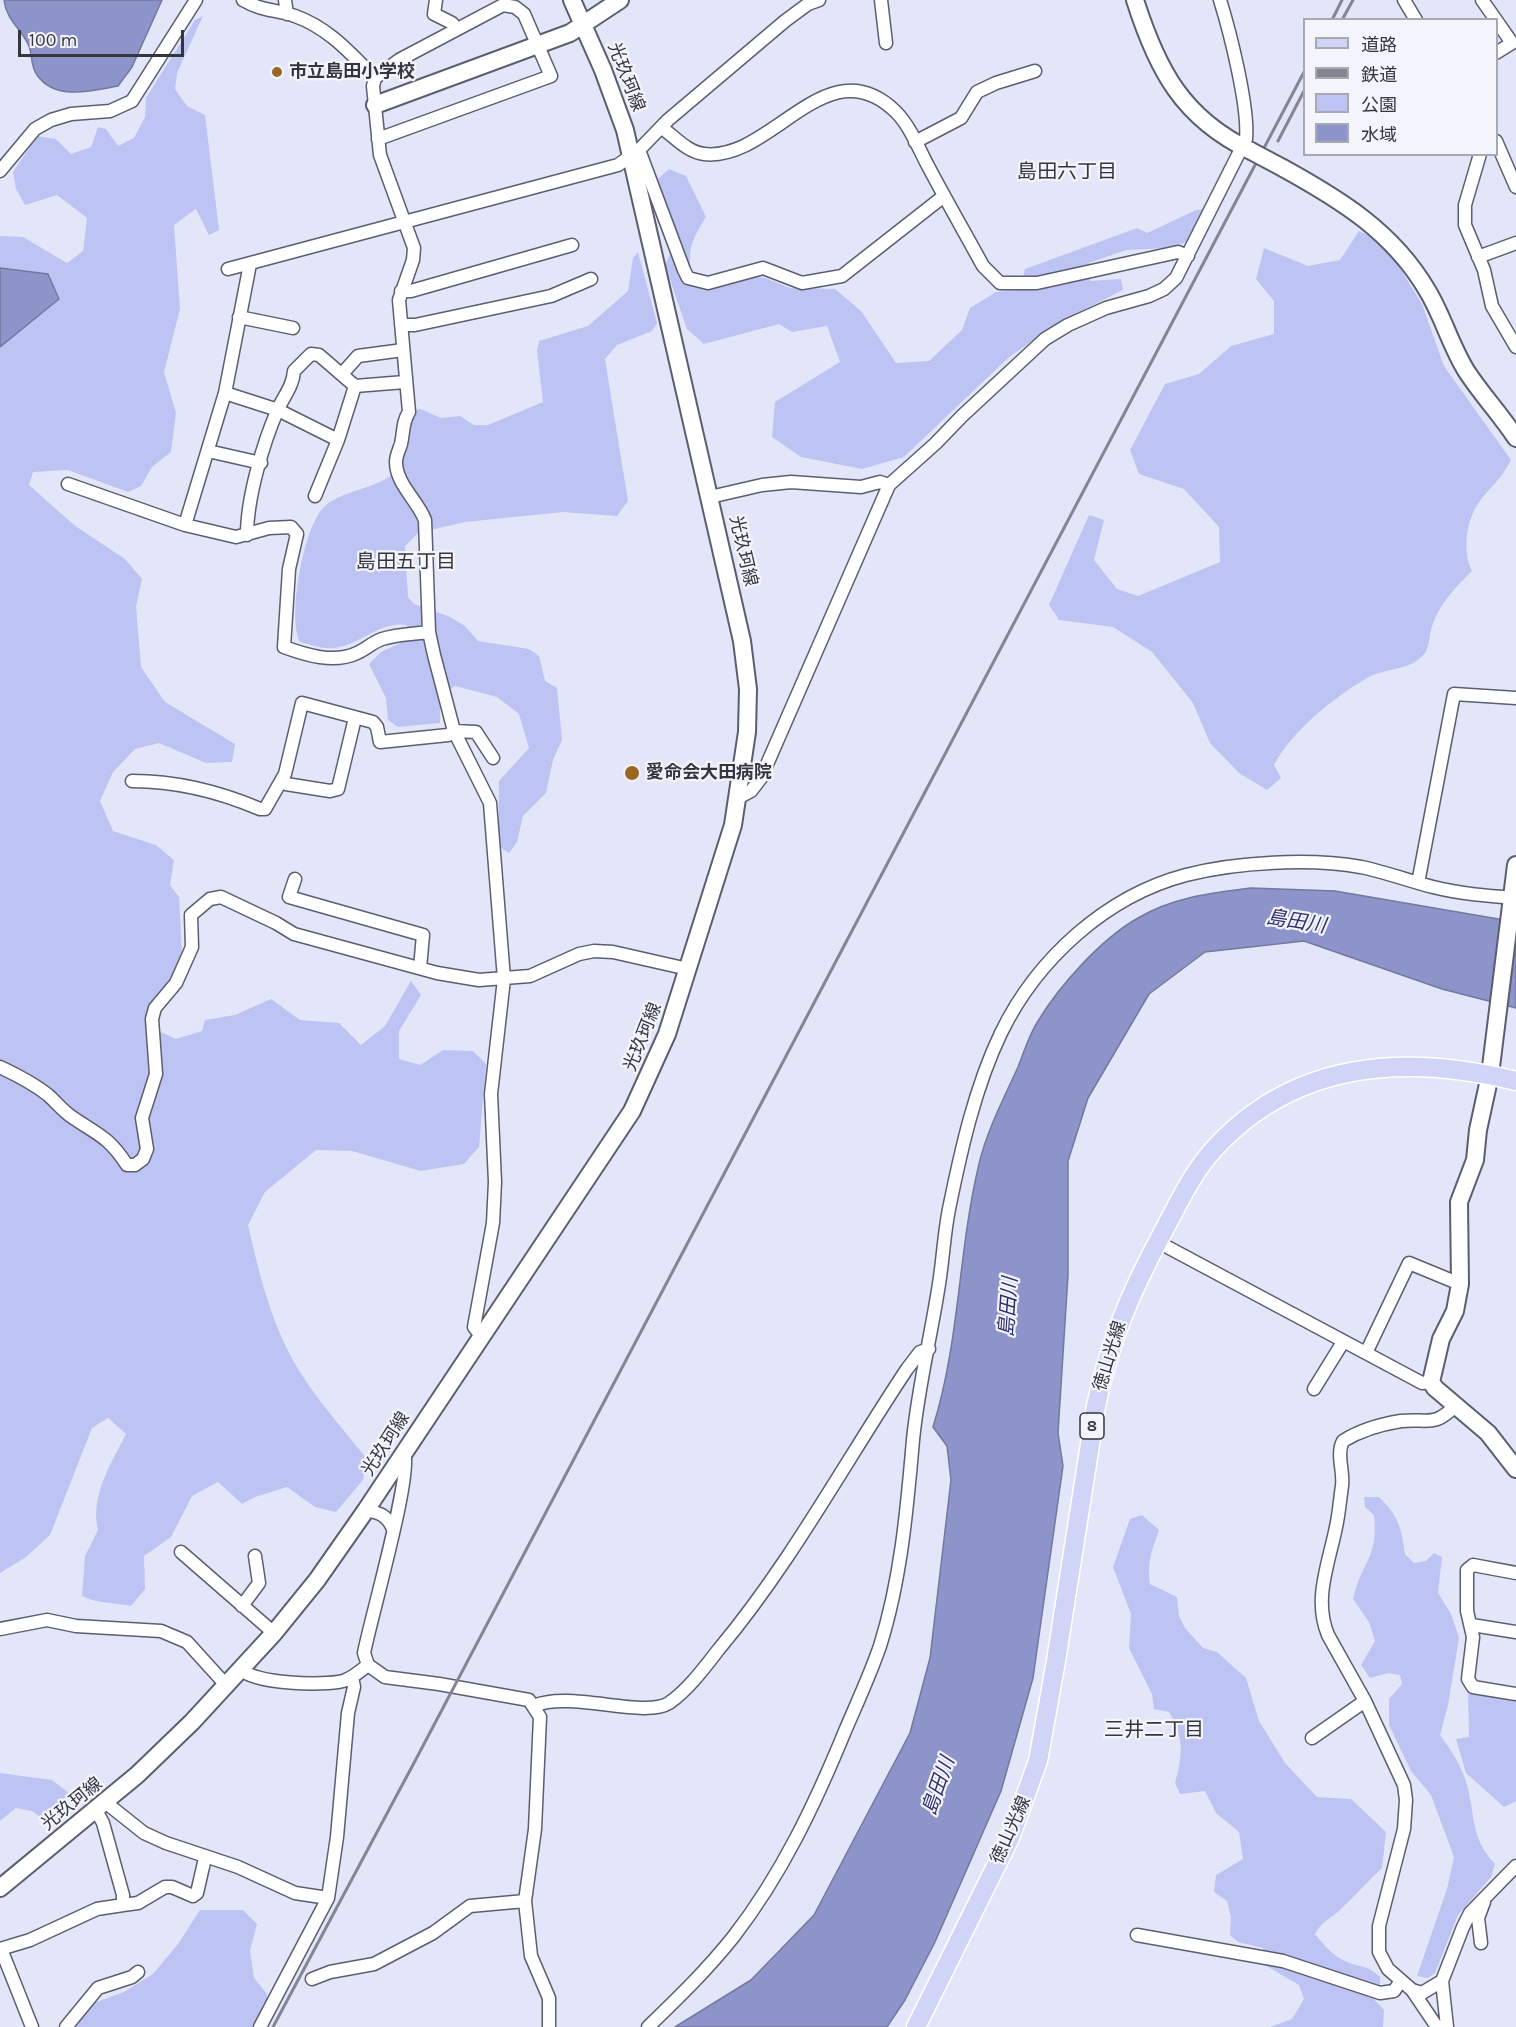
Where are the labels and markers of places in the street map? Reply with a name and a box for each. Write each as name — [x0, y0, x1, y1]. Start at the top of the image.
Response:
place label: 市立島田小学校 — [289, 61, 415, 83]
marker: 市立島田小学校 — [270, 65, 284, 79]
place label: 愛命会大田病院 — [646, 762, 772, 784]
marker: 愛命会大田病院 — [623, 764, 641, 782]

